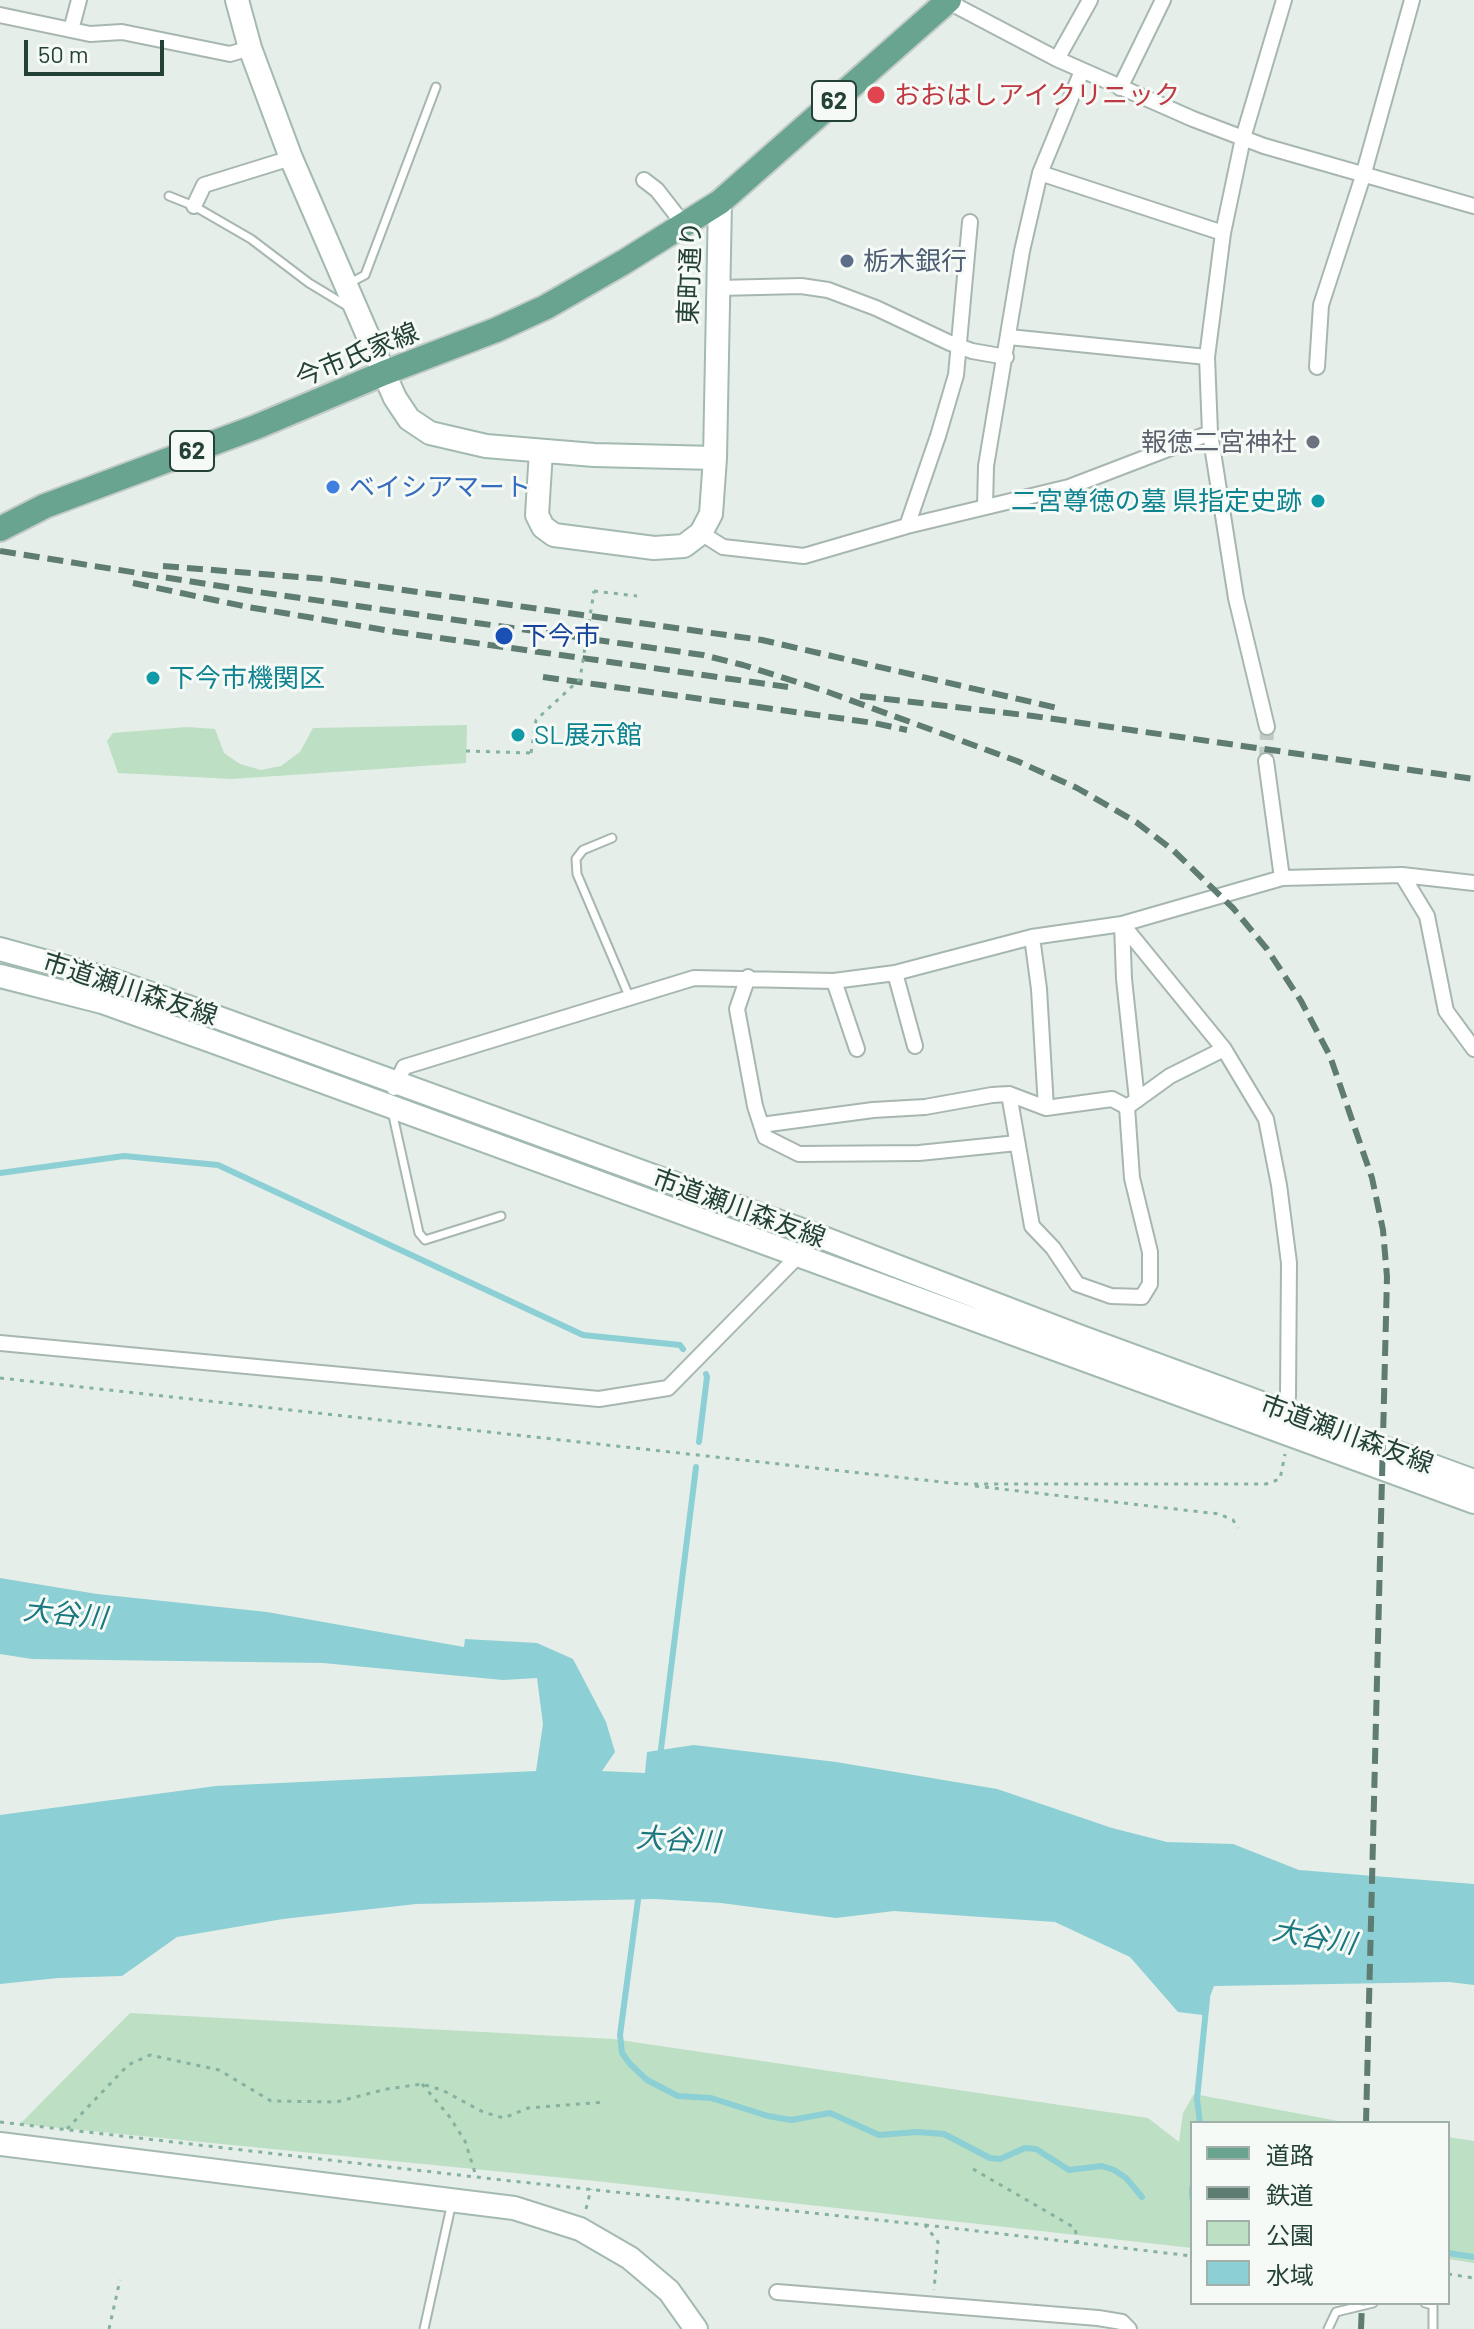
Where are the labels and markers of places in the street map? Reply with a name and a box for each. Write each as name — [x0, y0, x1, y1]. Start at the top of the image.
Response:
place label: おおはしアイクリニック — [894, 79, 1180, 111]
marker: おおはしアイクリニック — [865, 84, 887, 106]
place label: 栃木銀行 — [863, 245, 967, 277]
marker: 栃木銀行 — [838, 252, 856, 270]
place label: 報徳二宮神社 — [1141, 426, 1297, 458]
marker: 報徳二宮神社 — [1304, 433, 1322, 451]
place label: ベイシアマート — [349, 471, 531, 503]
marker: ベイシアマート — [324, 478, 342, 496]
place label: 二宮尊徳の墓 県指定史跡 — [1011, 485, 1302, 517]
marker: 二宮尊徳の墓 県指定史跡 — [1309, 492, 1327, 510]
place label: 下今市 — [522, 620, 600, 652]
marker: 下今市 — [493, 625, 515, 647]
place label: 下今市機関区 — [169, 662, 325, 694]
marker: 下今市機関区 — [144, 669, 162, 687]
place label: SL展示館 — [534, 719, 642, 751]
marker: SL展示館 — [509, 726, 527, 744]

